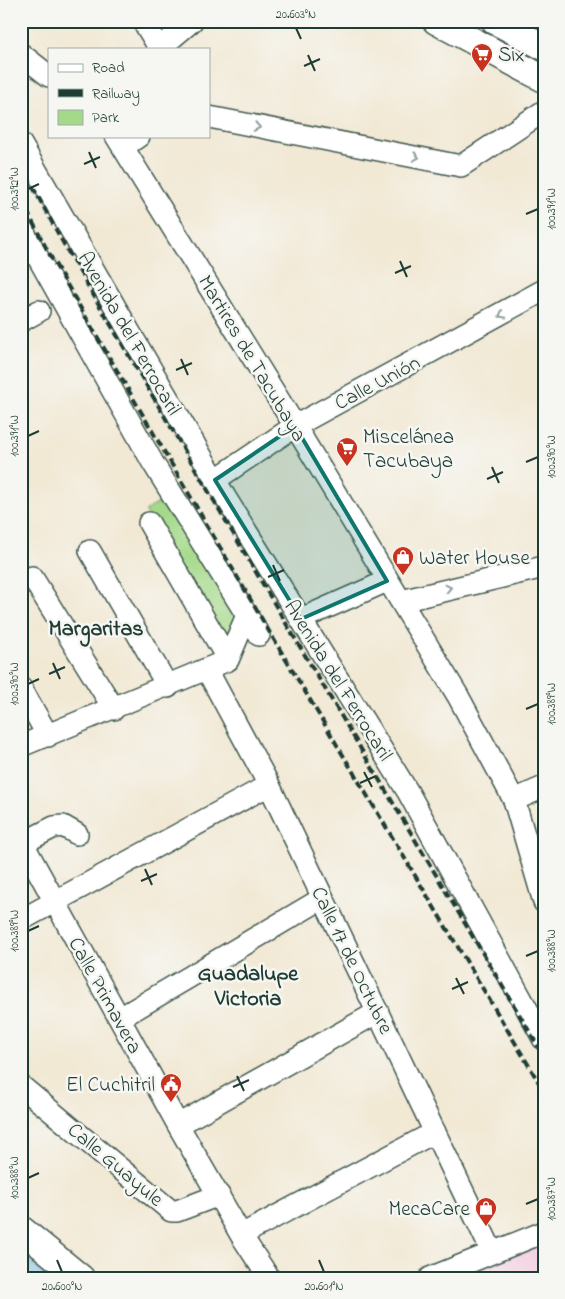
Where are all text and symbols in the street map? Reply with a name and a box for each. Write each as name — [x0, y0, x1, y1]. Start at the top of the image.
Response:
text: 20.603°N — [276, 6, 316, 24]
place label: Six — [498, 41, 525, 71]
supermarket icon: Six — [470, 42, 494, 73]
legend — [48, 48, 210, 138]
text: Road — [92, 57, 125, 79]
text: Railway — [92, 83, 140, 106]
text: Park — [92, 107, 120, 129]
one-way arrow — [252, 121, 261, 131]
one-way arrow — [412, 152, 421, 162]
text: 100.392°W — [6, 167, 24, 211]
text: 100.391°W — [543, 188, 561, 230]
street label: Avenida del Ferrocaril — [69, 246, 188, 422]
street label: Martires de Tacubaya — [188, 270, 313, 449]
one-way arrow — [498, 308, 507, 318]
street label: Calle Unión — [330, 349, 426, 419]
text: 100.391°W — [6, 415, 24, 457]
place label: Miscelánea Tacubaya — [363, 423, 454, 479]
supermarket icon: Miscelánea Tacubaya — [335, 436, 359, 467]
text: 100.390°W — [543, 436, 561, 478]
place label: Water House — [419, 544, 531, 574]
shop icon: Water House — [391, 545, 415, 576]
one-way arrow — [444, 583, 452, 594]
street label: Avenida del Ferrocaril — [276, 595, 399, 767]
district label: Margaritas — [48, 614, 144, 647]
text: 100.390°W — [6, 663, 24, 705]
text: 100.389°W — [543, 683, 561, 725]
street label: Calle 17 de Octubre — [302, 882, 400, 1040]
text: 100.389°W — [6, 910, 24, 952]
text: 100.388°W — [543, 929, 561, 973]
street label: Calle Primavera — [60, 932, 149, 1060]
district label: Guadalupe Victoria — [198, 959, 299, 1016]
place label: El Cuchitril — [66, 1071, 155, 1101]
public building icon: El Cuchitril — [159, 1072, 183, 1103]
street label: Calle Guayule — [59, 1116, 170, 1217]
text: 100.388°W — [6, 1156, 24, 1200]
text: 100.387°W — [543, 1177, 561, 1221]
place label: MecaCare — [388, 1195, 471, 1225]
shop icon: MecaCare — [474, 1196, 498, 1227]
text: 20.600°N — [42, 1278, 82, 1296]
text: 20.601°N — [304, 1278, 344, 1296]

